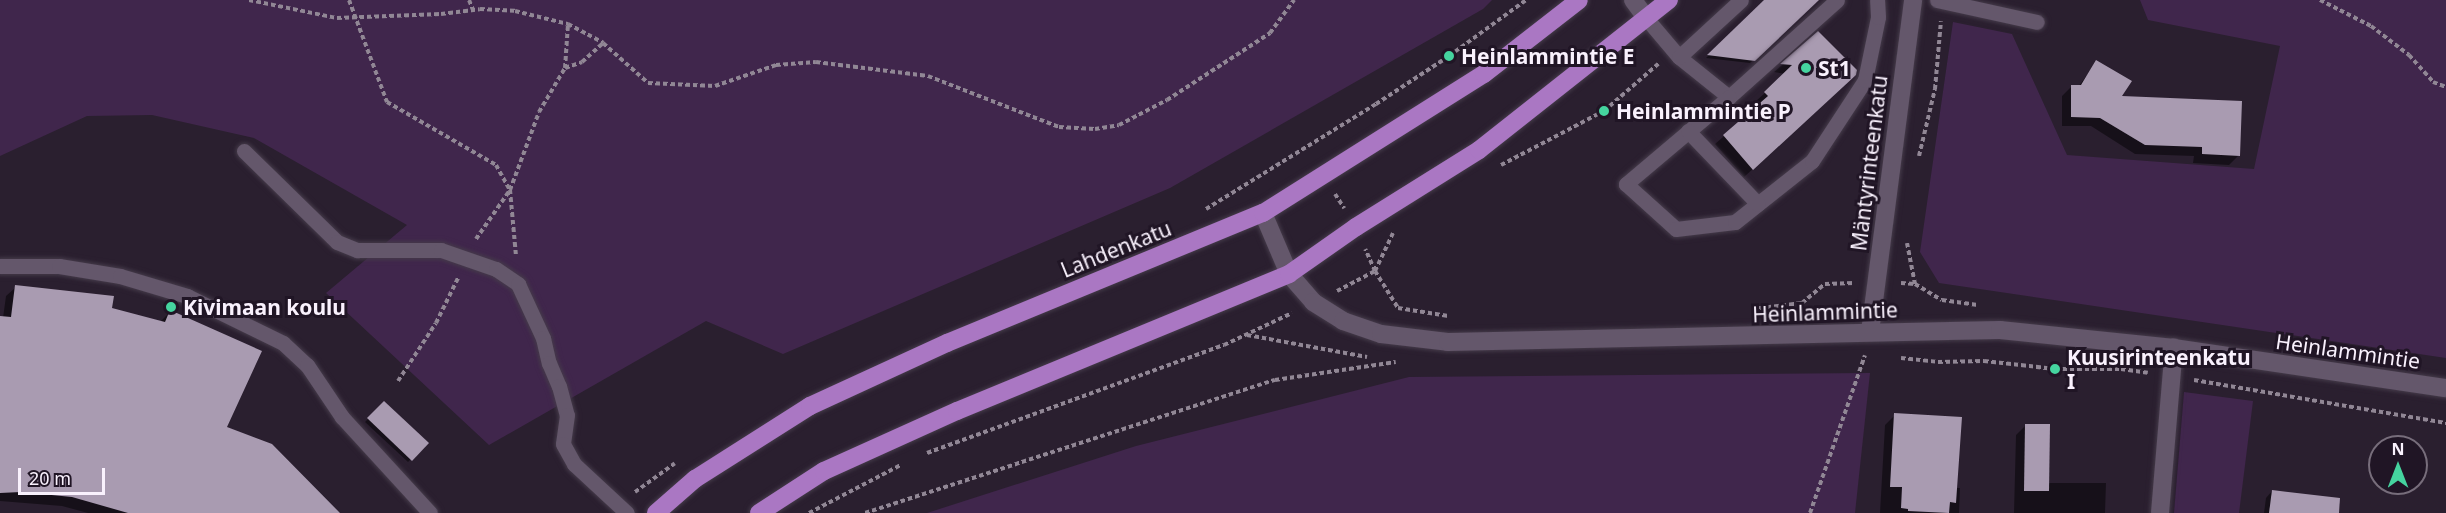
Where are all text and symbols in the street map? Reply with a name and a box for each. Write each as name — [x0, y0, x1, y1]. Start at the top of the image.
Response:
place label: Heinlammintie E — [1461, 43, 1634, 69]
marker: Heinlammintie E — [1442, 49, 1456, 63]
place label: St1 — [1818, 55, 1851, 81]
marker: St1 — [1799, 61, 1813, 75]
street label: Mäntyrinteenkatu — [1846, 74, 1892, 252]
place label: Heinlammintie P — [1616, 98, 1791, 124]
marker: Heinlammintie P — [1597, 104, 1611, 118]
street label: Lahdenkatu — [1057, 215, 1175, 283]
place label: Kivimaan koulu — [183, 294, 346, 320]
street label: Heinlammintie — [1752, 297, 1898, 327]
marker: Kivimaan koulu — [164, 300, 178, 314]
street label: Heinlammintie — [2274, 328, 2422, 374]
place label: Kuusirinteenkatu I — [2067, 344, 2251, 394]
marker: Kuusirinteenkatu I — [2048, 362, 2062, 376]
north arrow — [2368, 435, 2428, 495]
text: N — [2391, 438, 2405, 460]
scale bar — [21, 456, 108, 494]
text: 20 m — [29, 466, 71, 490]

